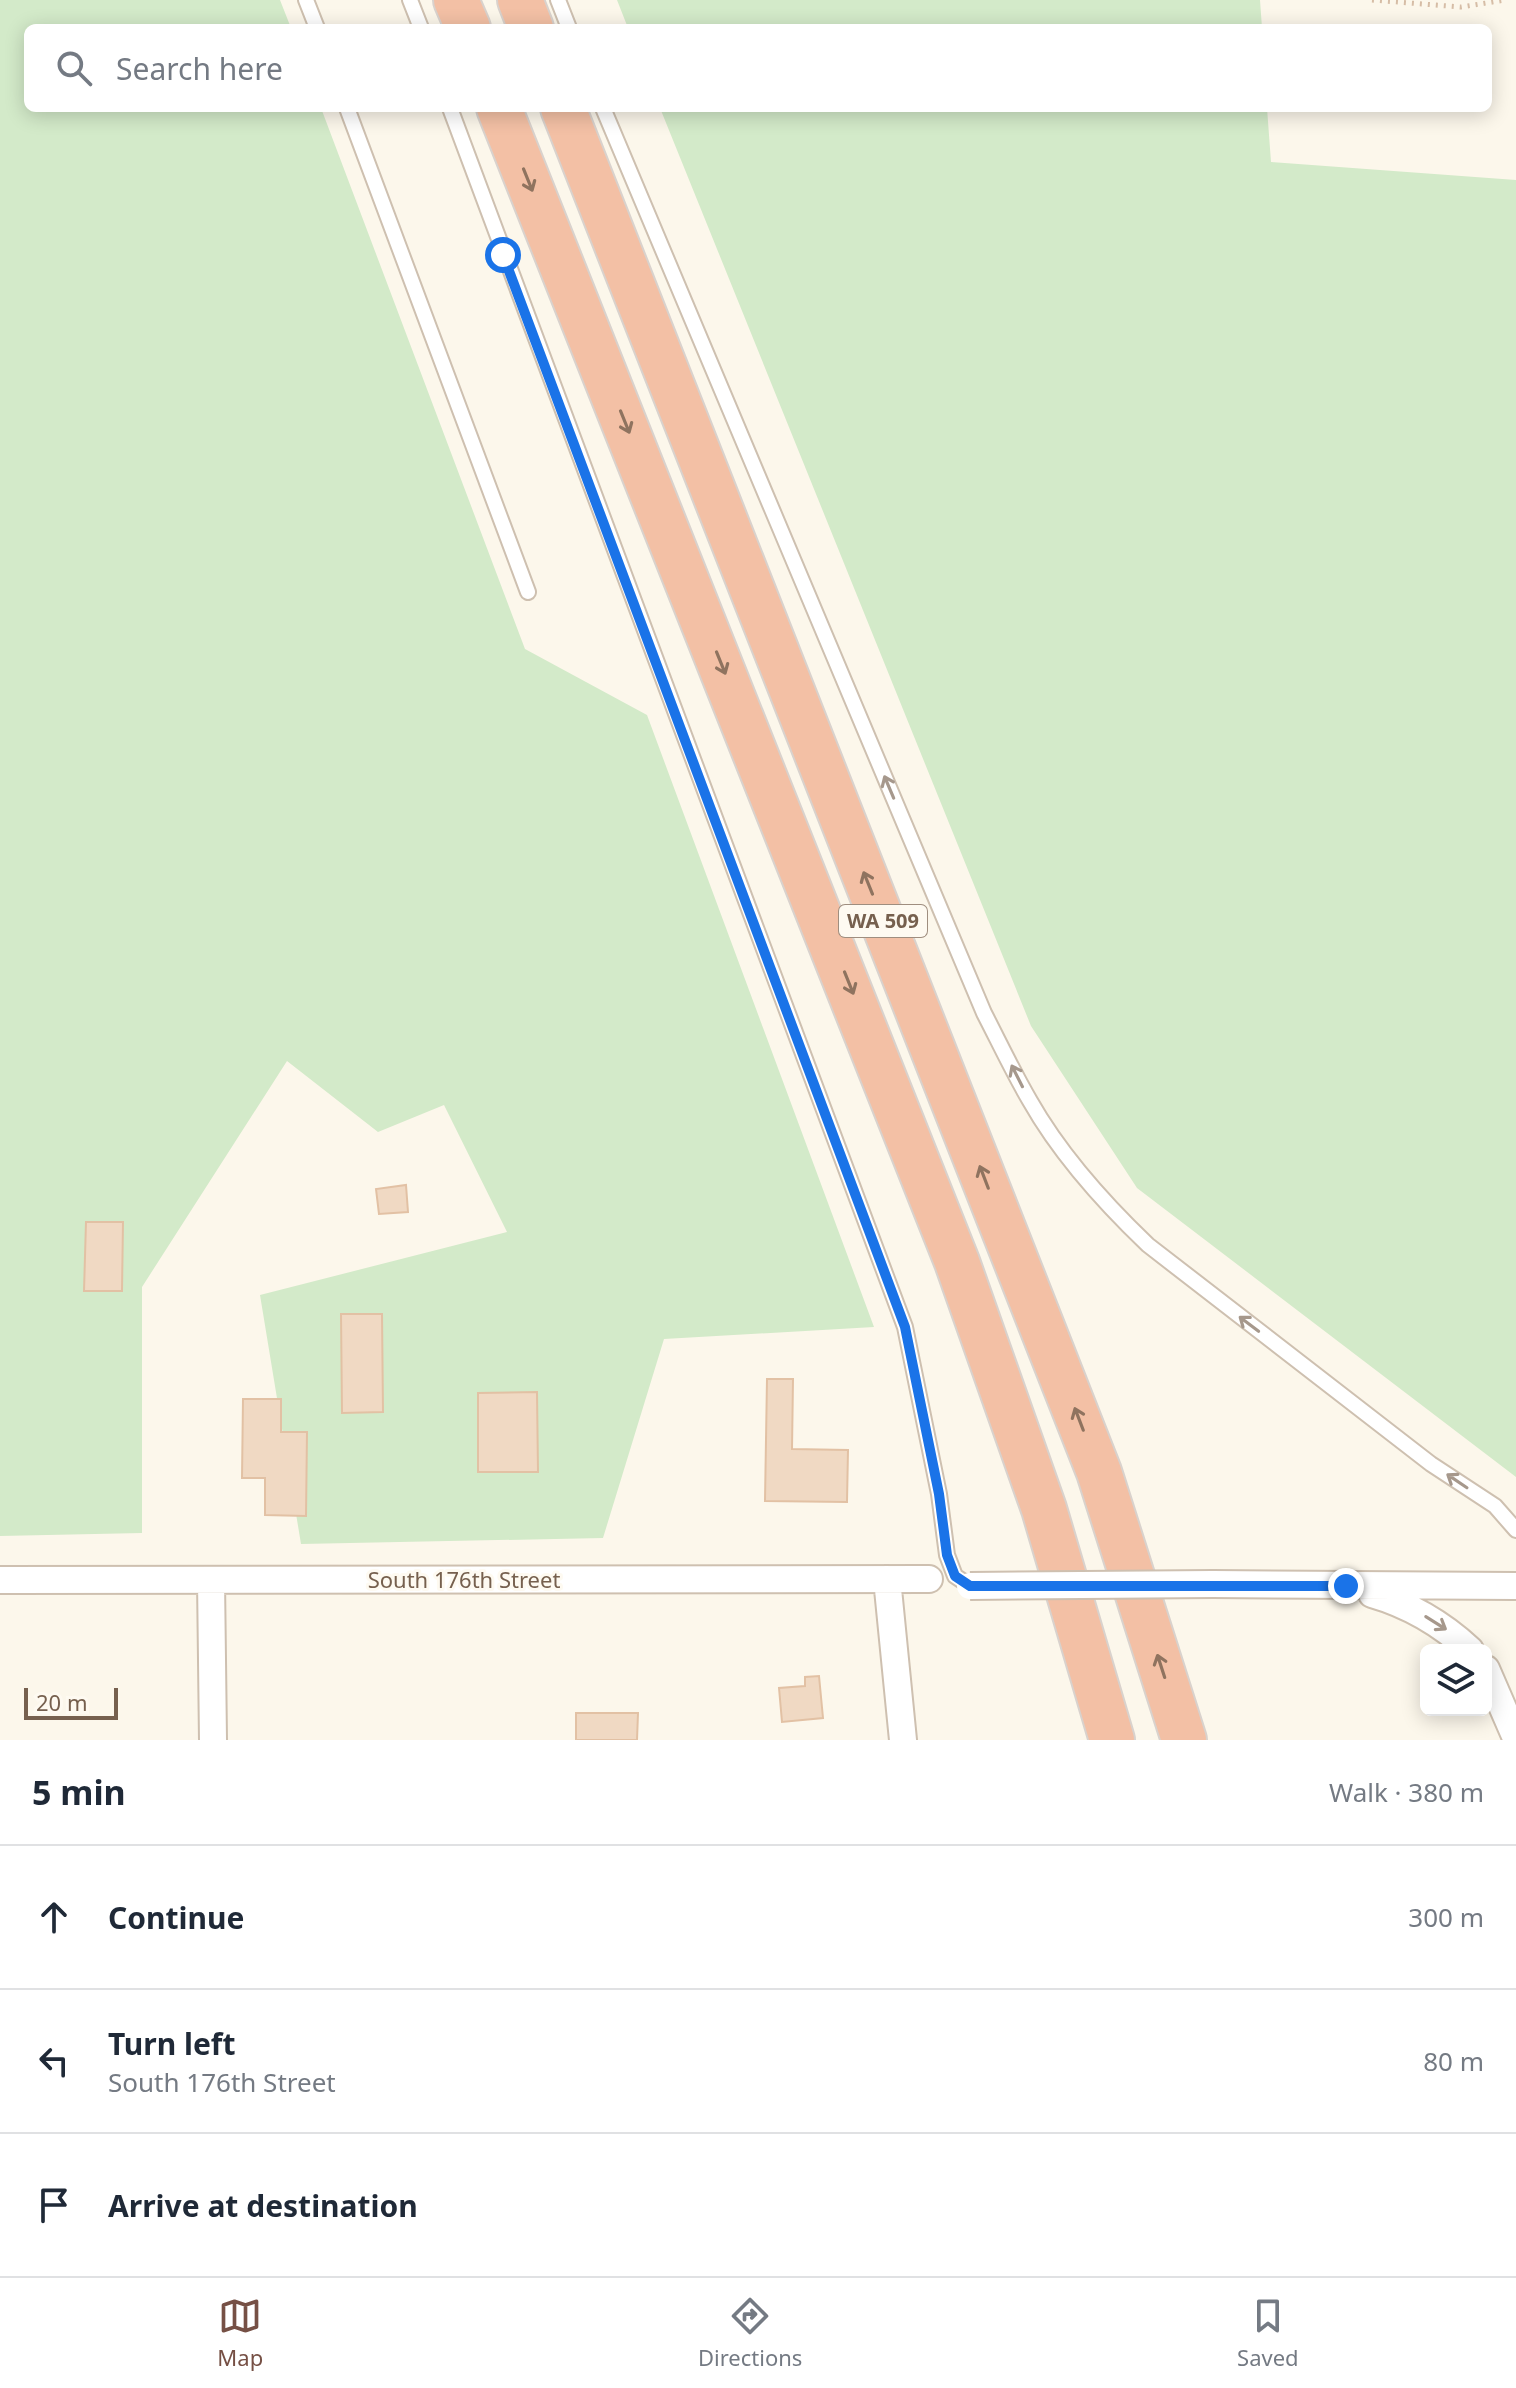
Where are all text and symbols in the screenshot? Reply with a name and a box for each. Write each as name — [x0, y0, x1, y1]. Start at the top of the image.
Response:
search box — [24, 24, 1492, 112]
icon: search — [52, 46, 96, 90]
text: Search here — [116, 48, 283, 89]
one-way arrow — [522, 167, 537, 192]
route start — [485, 237, 521, 273]
one-way arrow — [619, 409, 633, 434]
one-way arrow — [715, 650, 729, 675]
one-way arrow — [880, 775, 895, 800]
one-way arrow — [860, 871, 874, 896]
road number: WA 509 — [839, 905, 927, 937]
one-way arrow — [842, 970, 857, 995]
one-way arrow — [1008, 1064, 1024, 1088]
one-way arrow — [976, 1165, 990, 1190]
one-way arrow — [1239, 1316, 1260, 1333]
one-way arrow — [1071, 1407, 1085, 1432]
one-way arrow — [1446, 1472, 1468, 1489]
street label: South 176th Street — [368, 1564, 560, 1594]
route end — [1328, 1568, 1364, 1604]
one-way arrow — [1425, 1615, 1447, 1632]
map controls — [1420, 1644, 1492, 1716]
button: layers — [1420, 1644, 1492, 1716]
one-way arrow — [1153, 1653, 1168, 1679]
scale bar — [24, 1684, 118, 1720]
text: 20 m — [36, 1687, 87, 1717]
text: 5 min — [32, 1769, 126, 1815]
text: Walk · 380 m — [1329, 1774, 1484, 1810]
icon: ahead — [32, 1895, 76, 1939]
text: Continue — [108, 1897, 244, 1938]
text: 300 m — [1408, 1899, 1484, 1935]
text: Turn left — [108, 2023, 236, 2064]
icon: left — [32, 2039, 76, 2083]
text: 80 m — [1423, 2043, 1484, 2079]
text: South 176th Street — [108, 2064, 336, 2100]
icon: arrive — [32, 2183, 76, 2227]
text: Arrive at destination — [108, 2185, 418, 2226]
tab: Map — [217, 2294, 263, 2372]
tab: Directions — [698, 2294, 802, 2372]
tab: Saved — [1237, 2294, 1299, 2372]

